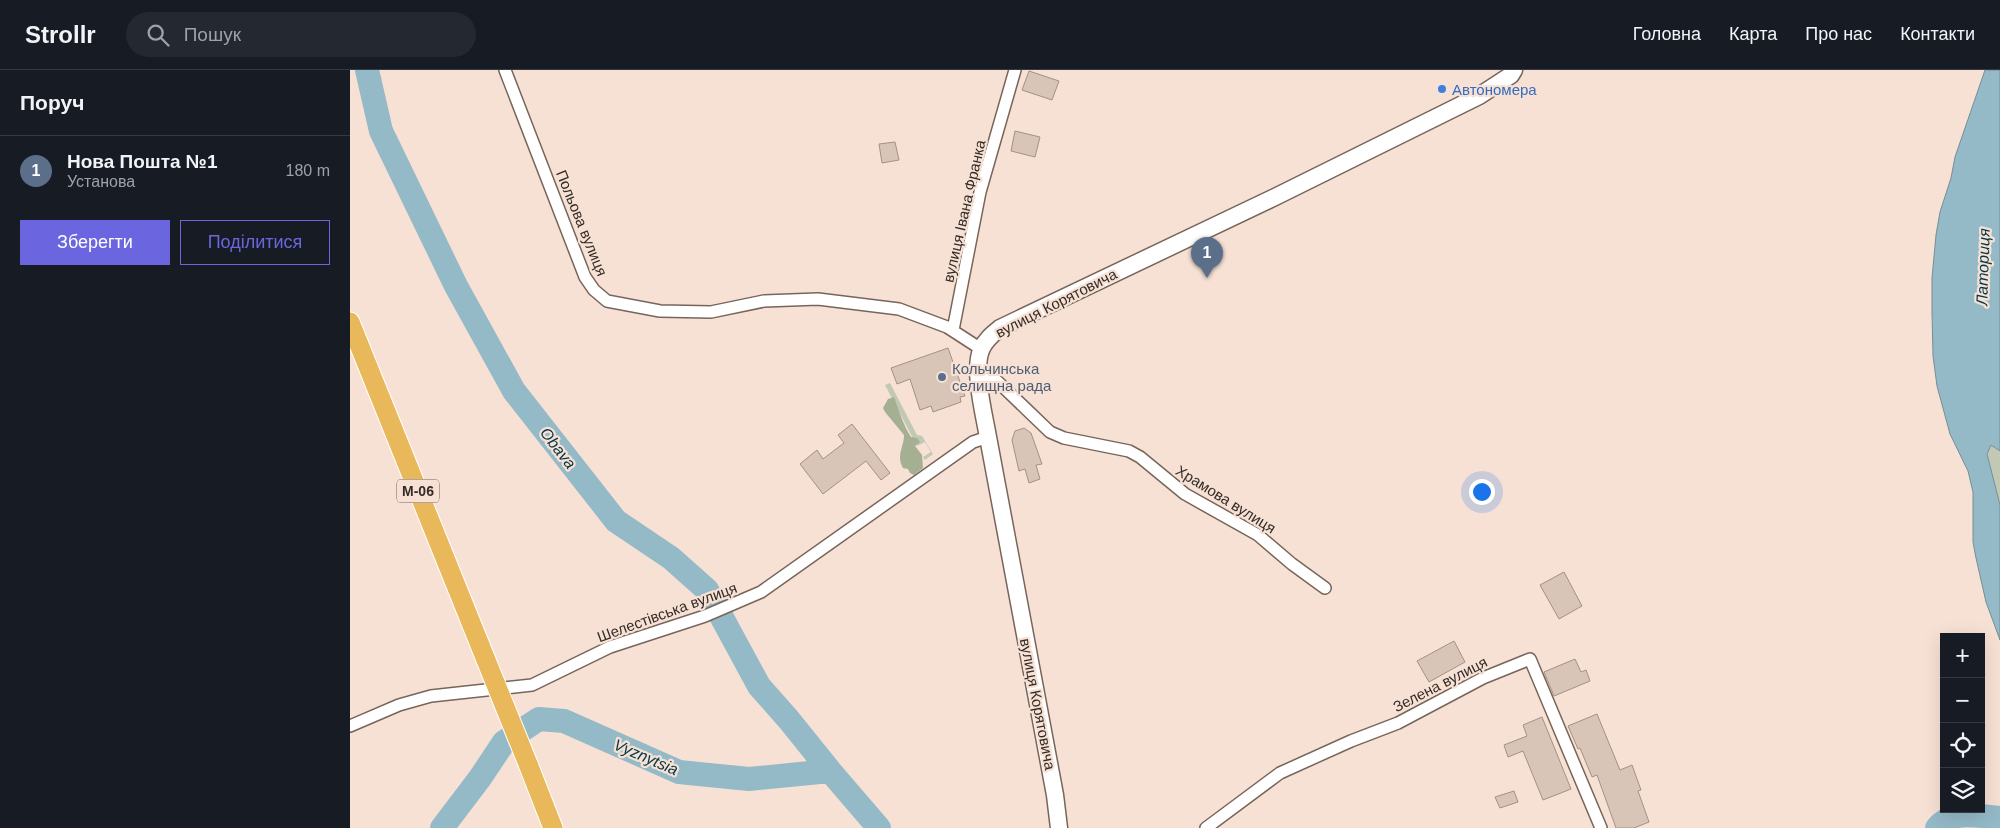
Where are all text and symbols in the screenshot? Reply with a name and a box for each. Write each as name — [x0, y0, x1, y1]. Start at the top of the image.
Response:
search box — [126, 12, 476, 57]
text: Strollr — [25, 21, 96, 48]
icon: search — [144, 21, 172, 49]
text: Пошук — [184, 24, 241, 45]
text: Головна — [1633, 24, 1701, 44]
text: Карта — [1729, 24, 1777, 44]
text: Про нас — [1805, 24, 1872, 44]
text: Контакти — [1900, 24, 1975, 44]
place label: Автономера — [1452, 81, 1537, 98]
marker: Автономера — [1436, 83, 1448, 95]
text: Поруч — [20, 91, 84, 114]
street label: вулиця Івана Франка — [939, 138, 989, 284]
text: Нова Пошта №1 — [67, 151, 218, 172]
text: 1 — [32, 162, 40, 179]
text: 180 m — [286, 162, 330, 179]
street label: Польова вулиця — [553, 168, 611, 278]
text: Установа — [67, 173, 135, 190]
button: Зберегти — [20, 220, 170, 265]
button: Поділитися — [180, 220, 330, 265]
water label: Латориця — [1973, 228, 1993, 307]
pin: 1 — [1191, 237, 1223, 278]
street label: вулиця Корятовича — [993, 265, 1120, 341]
place label: Кольчинська селищна рада — [952, 360, 1052, 394]
marker: Кольчинська селищна рада — [936, 371, 948, 383]
water label: Obava — [537, 424, 579, 472]
street label: Храмова вулиця — [1173, 462, 1279, 536]
your location — [1469, 479, 1495, 505]
road number: М-06 — [397, 480, 439, 502]
street label: Шелестівська вулиця — [595, 579, 739, 645]
map controls — [1940, 633, 1985, 813]
button: + — [1940, 633, 1985, 678]
street label: вулиця Корятовича — [1017, 637, 1059, 772]
street label: Зелена вулиця — [1390, 653, 1490, 715]
button: − — [1940, 678, 1985, 723]
button: locate — [1940, 723, 1985, 768]
water label: Vyznytsia — [611, 736, 681, 778]
button: layers — [1940, 768, 1985, 813]

